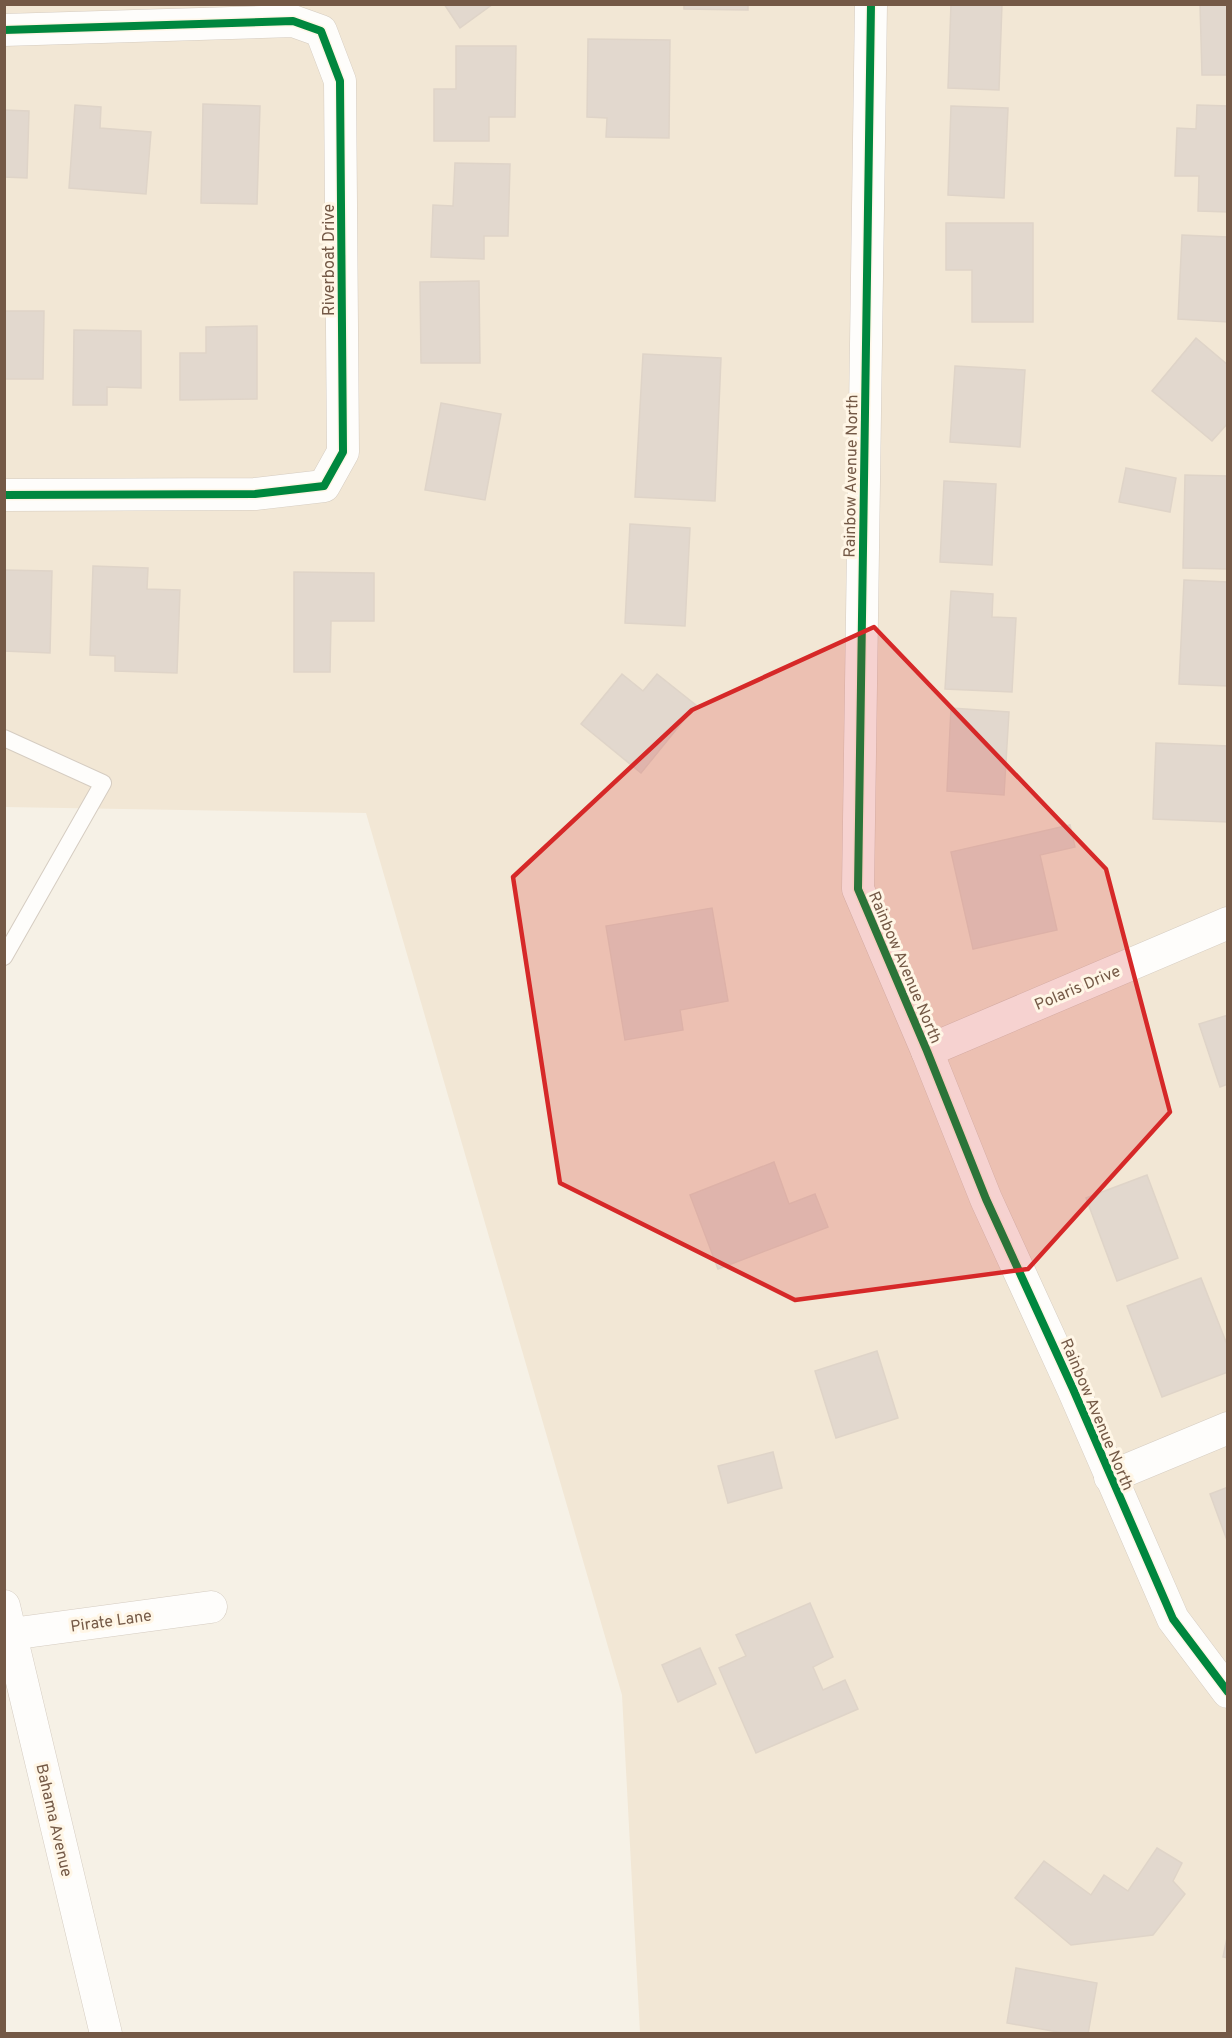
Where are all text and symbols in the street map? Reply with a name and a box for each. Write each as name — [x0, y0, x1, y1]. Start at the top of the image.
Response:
street label: Riverboat Drive — [320, 204, 340, 316]
street label: Rainbow Avenue North — [841, 394, 863, 558]
street label: Rainbow Avenue North — [863, 889, 945, 1047]
street label: Polaris Drive — [1032, 962, 1124, 1016]
street label: Rainbow Avenue North — [1055, 1336, 1137, 1494]
street label: Pirate Lane — [69, 1606, 153, 1638]
street label: Bahama Avenue — [30, 1762, 76, 1879]

